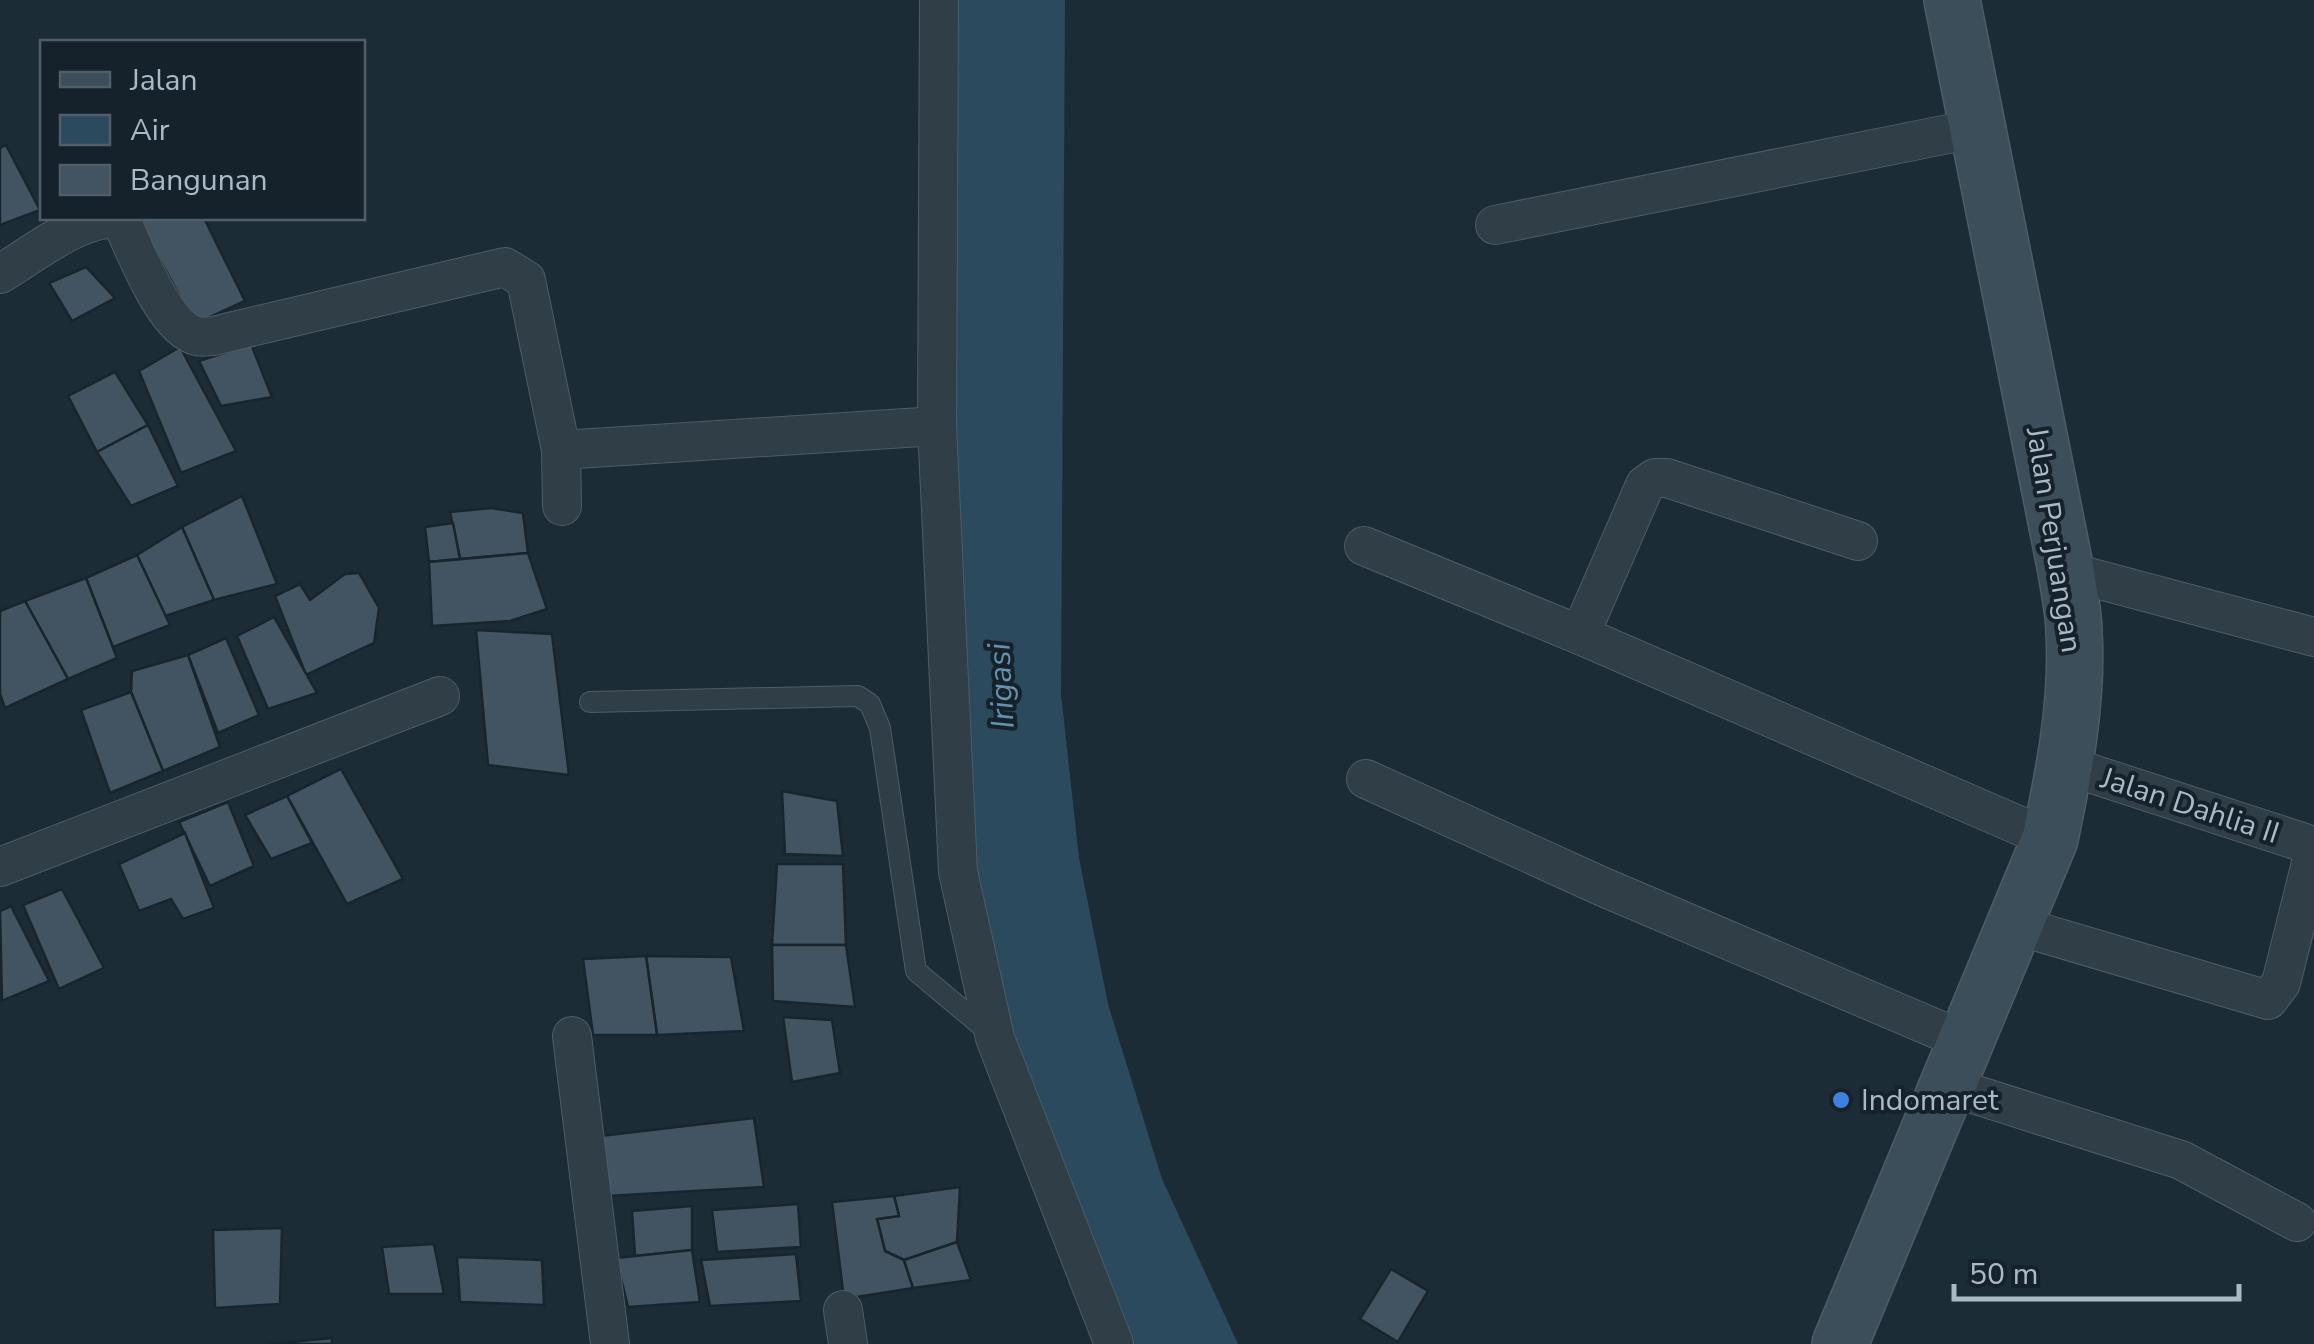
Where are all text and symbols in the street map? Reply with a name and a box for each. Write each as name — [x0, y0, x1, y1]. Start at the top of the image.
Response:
legend — [40, 40, 365, 220]
text: Jalan — [129, 60, 197, 101]
text: Air — [130, 110, 170, 151]
text: Bangunan — [130, 160, 268, 201]
street label: Jalan Perjuangan — [2016, 423, 2092, 656]
water label: Irigasi — [977, 642, 1025, 730]
street label: Jalan Dahlia II — [2095, 758, 2284, 854]
place label: Indomaret — [1861, 1080, 1999, 1121]
marker: Indomaret — [1830, 1089, 1852, 1111]
scale bar — [1954, 1239, 2239, 1301]
text: 50 m — [1969, 1254, 2038, 1295]

